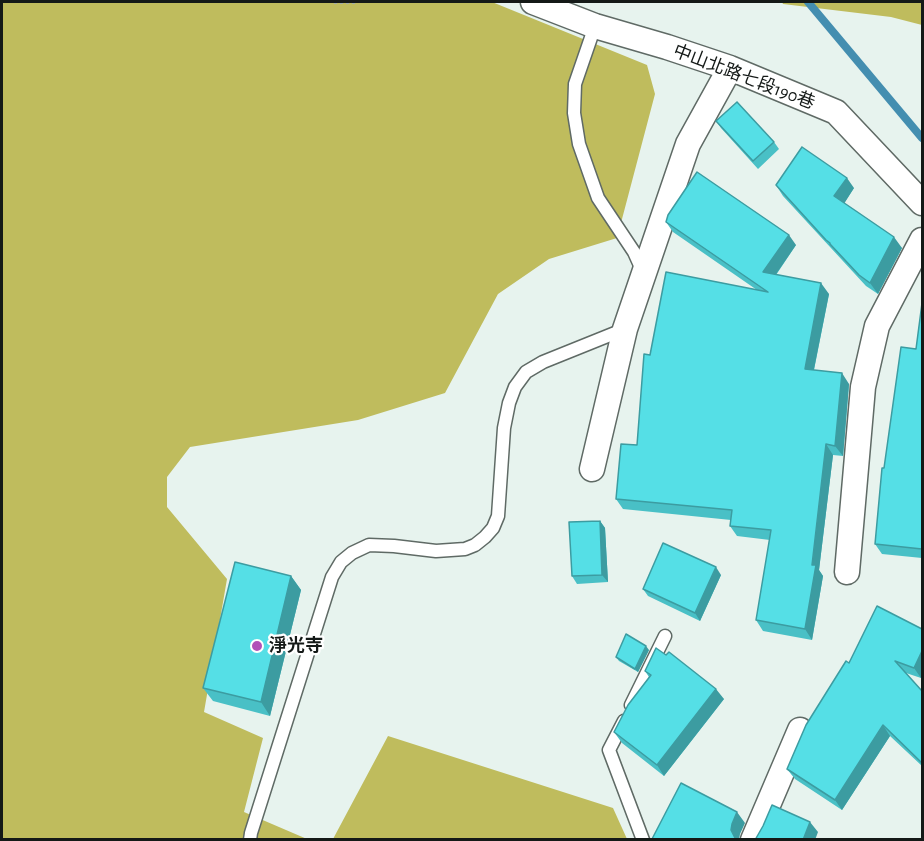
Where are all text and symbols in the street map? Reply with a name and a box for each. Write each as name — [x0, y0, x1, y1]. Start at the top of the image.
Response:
street label: 中山北路七段190巷 — [670, 40, 818, 114]
place label: 淨光寺 — [269, 635, 323, 657]
marker: 淨光寺 — [250, 639, 264, 653]

